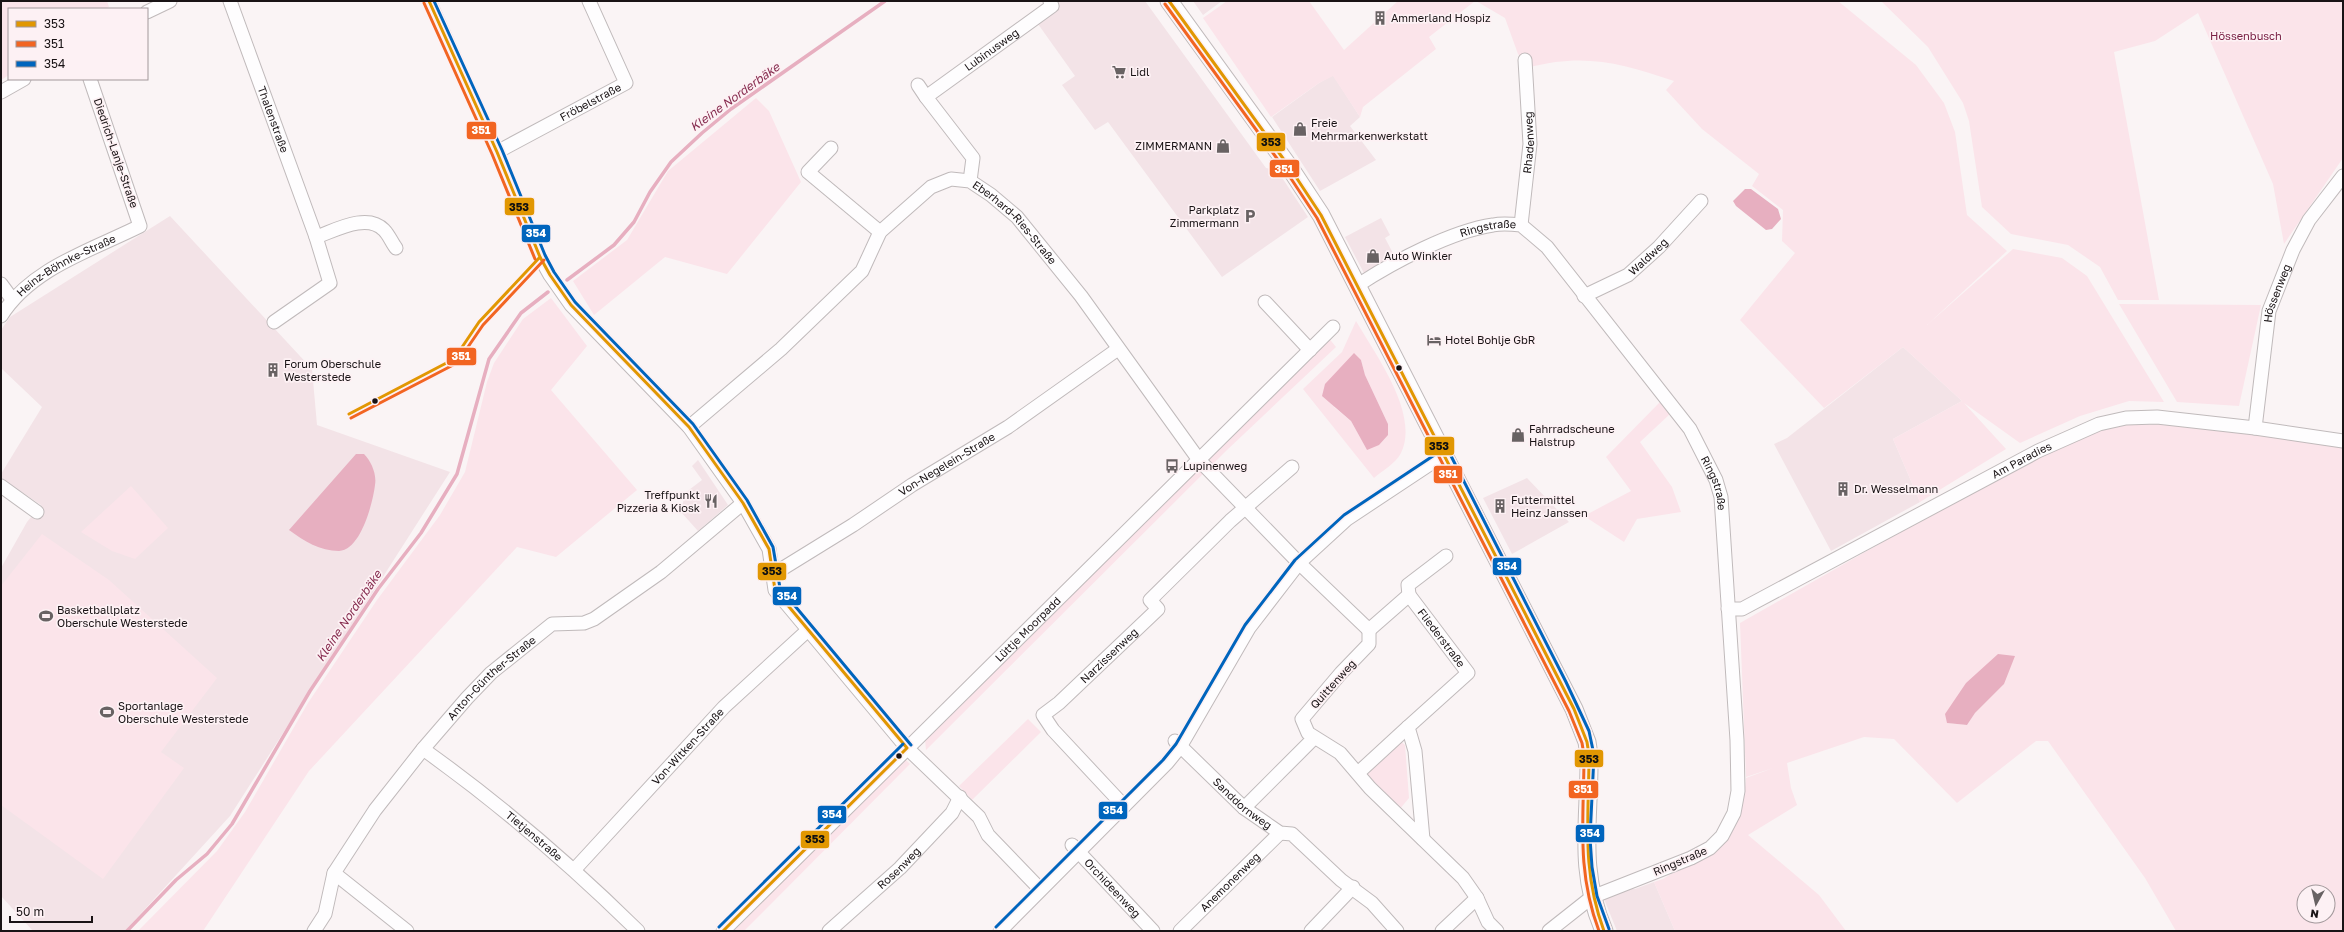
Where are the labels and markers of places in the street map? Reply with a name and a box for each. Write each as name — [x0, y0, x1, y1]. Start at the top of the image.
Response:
building icon: Ammerland Hospiz — [1372, 10, 1388, 26]
place label: Ammerland Hospiz — [1391, 11, 1491, 24]
supermarket icon: Lidl — [1111, 64, 1127, 80]
place label: Lidl — [1130, 65, 1150, 78]
place label: Freie Mehrmarkenwerkstatt — [1311, 116, 1428, 142]
shop icon: Freie Mehrmarkenwerkstatt — [1292, 121, 1308, 137]
shop icon: ZIMMERMANN — [1215, 138, 1231, 154]
place label: ZIMMERMANN — [1135, 139, 1212, 152]
place label: Parkplatz Zimmermann — [1170, 203, 1239, 229]
parking icon: Parkplatz Zimmermann — [1242, 208, 1258, 224]
shop icon: Auto Winkler — [1365, 248, 1381, 264]
place label: Auto Winkler — [1384, 249, 1453, 262]
hotel icon: Hotel Bohlje GbR — [1426, 332, 1442, 348]
place label: Hotel Bohlje GbR — [1445, 333, 1535, 346]
place label: Forum Oberschule Westerstede — [284, 357, 381, 383]
building icon: Forum Oberschule Westerstede — [265, 362, 281, 378]
unlabelled marker — [1394, 363, 1404, 373]
unlabelled marker — [370, 396, 380, 406]
place label: Fahrradscheune Halstrup — [1529, 422, 1615, 448]
shop icon: Fahrradscheune Halstrup — [1510, 427, 1526, 443]
bus stop icon: Lupinenweg — [1164, 458, 1180, 474]
place label: Lupinenweg — [1183, 459, 1247, 472]
building icon: Dr. Wesselmann — [1835, 481, 1851, 497]
place label: Dr. Wesselmann — [1854, 482, 1938, 495]
place label: Treffpunkt Pizzeria & Kiosk — [617, 488, 700, 514]
restaurant icon: Treffpunkt Pizzeria & Kiosk — [703, 493, 719, 509]
place label: Futtermittel Heinz Janssen — [1511, 493, 1588, 519]
building icon: Futtermittel Heinz Janssen — [1492, 498, 1508, 514]
place label: Basketballplatz Oberschule Westerstede — [57, 603, 188, 629]
sports icon: Basketballplatz Oberschule Westerstede — [38, 608, 54, 624]
place label: Sportanlage Oberschule Westerstede — [118, 699, 249, 725]
sports icon: Sportanlage Oberschule Westerstede — [99, 704, 115, 720]
unlabelled marker — [894, 751, 904, 761]

